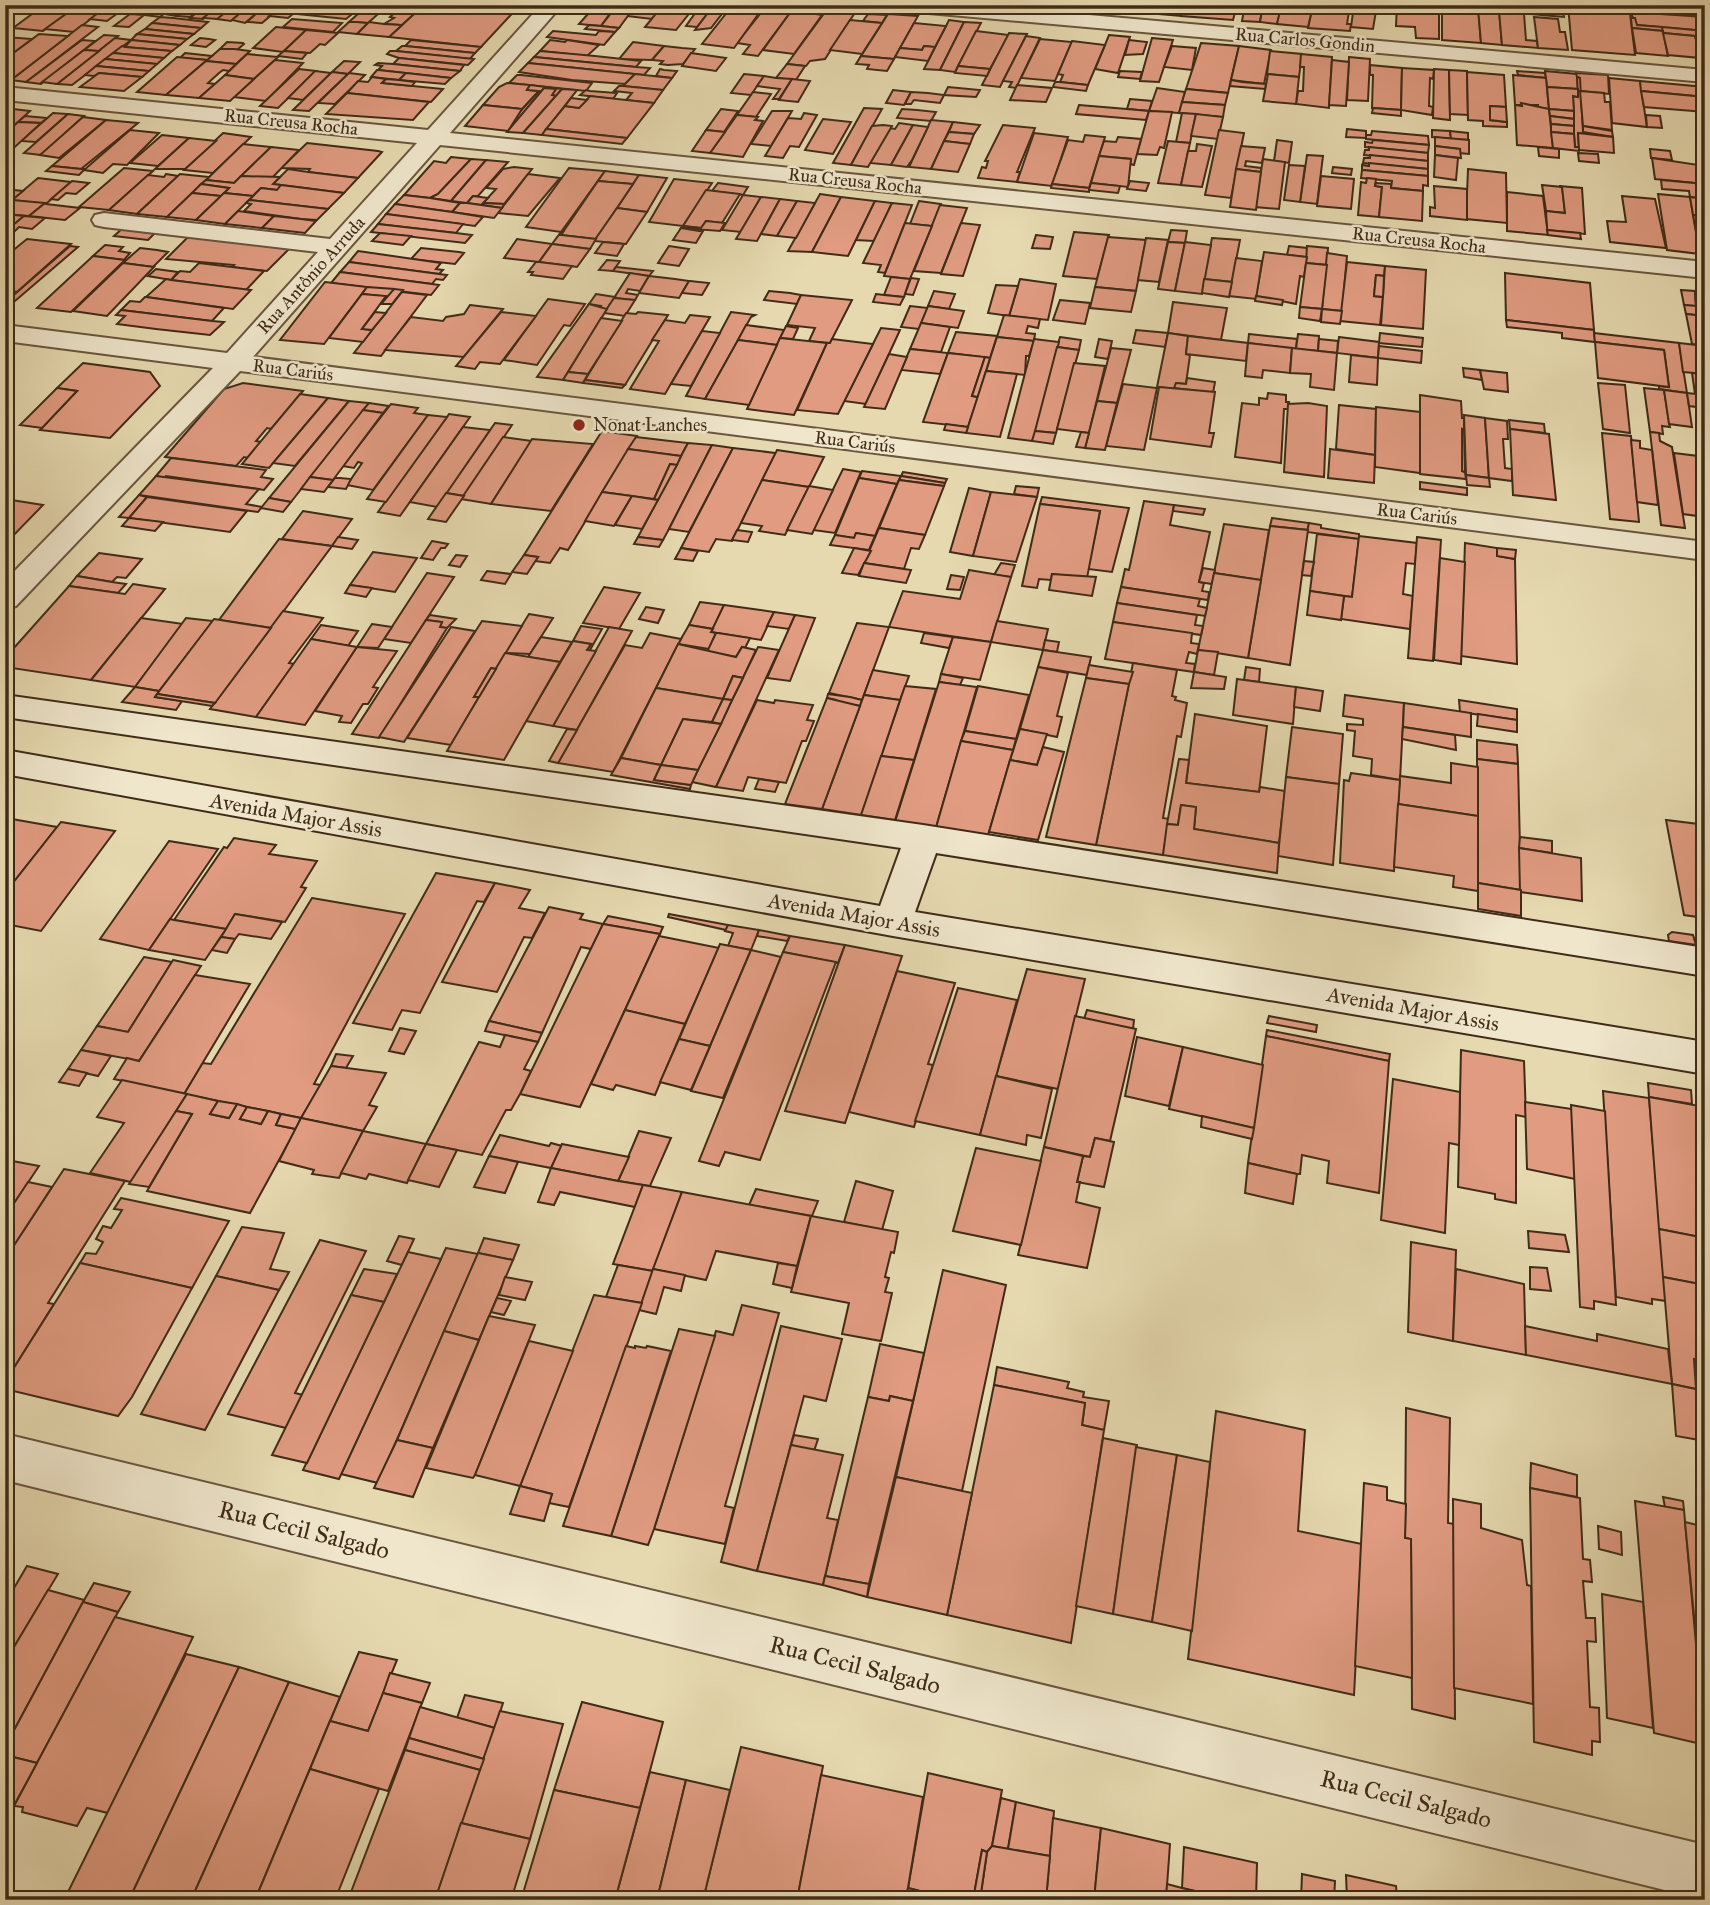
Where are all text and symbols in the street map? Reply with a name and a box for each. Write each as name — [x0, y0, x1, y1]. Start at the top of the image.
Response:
street label: Rua Carlos Gondin — [1234, 23, 1376, 57]
street label: Rua Creusa Rocha — [223, 104, 359, 140]
street label: Rua Creusa Rocha — [787, 163, 923, 199]
street label: Rua Antônio Arruda — [252, 211, 370, 338]
street label: Rua Creusa Rocha — [1351, 222, 1487, 258]
street label: Rua Cariús — [251, 354, 335, 386]
place label: Nonat Lanches — [593, 414, 707, 436]
marker: Nonat Lanches — [571, 417, 587, 433]
street label: Rua Cariús — [813, 426, 897, 458]
street label: Rua Cariús — [1375, 498, 1459, 530]
street label: Avenida Major Assis — [207, 787, 384, 843]
street label: Avenida Major Assis — [765, 887, 942, 943]
street label: Avenida Major Assis — [1324, 981, 1501, 1037]
street label: Rua Cecil Salgado — [215, 1494, 393, 1566]
street label: Rua Cecil Salgado — [766, 1629, 944, 1701]
street label: Rua Cecil Salgado — [1317, 1763, 1495, 1835]

